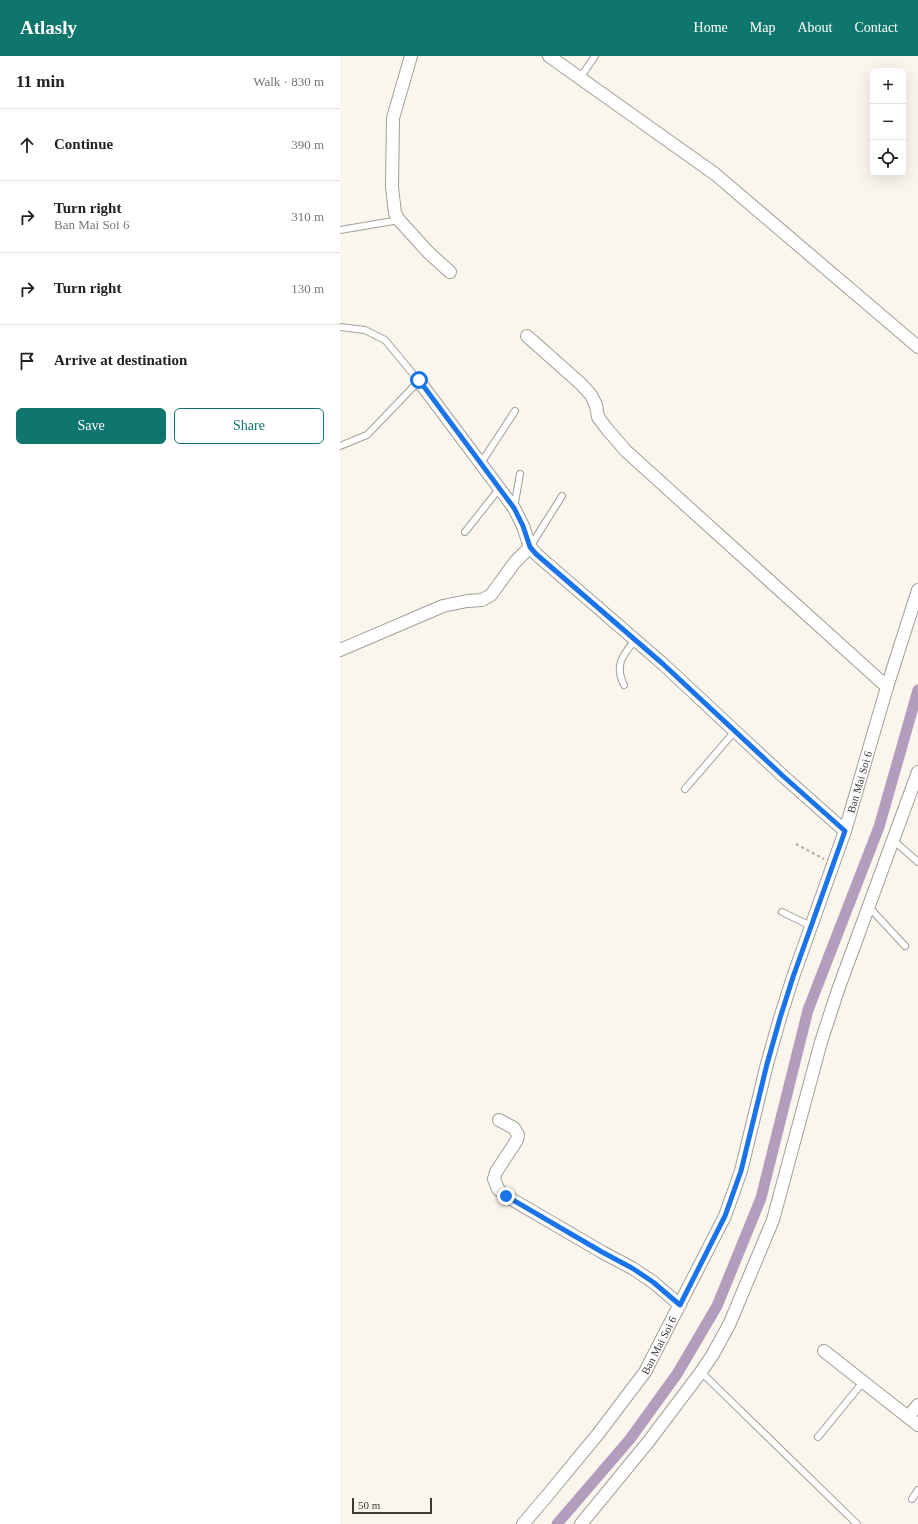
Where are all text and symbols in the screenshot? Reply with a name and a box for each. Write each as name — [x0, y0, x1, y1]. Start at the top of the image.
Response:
text: Atlasly — [20, 17, 77, 38]
text: Home — [694, 20, 728, 35]
text: Map — [750, 20, 775, 35]
text: About — [797, 20, 832, 35]
text: Contact — [854, 20, 898, 35]
map controls — [870, 68, 906, 176]
button: + — [870, 68, 906, 104]
text: 11 min — [16, 72, 65, 91]
text: Walk · 830 m — [253, 74, 324, 89]
button: − — [870, 104, 906, 140]
icon: ahead — [16, 134, 38, 156]
text: Continue — [54, 136, 113, 152]
text: 390 m — [291, 137, 324, 152]
button: locate — [870, 140, 906, 176]
text: Turn right — [54, 200, 121, 216]
icon: right — [16, 206, 38, 228]
text: 310 m — [291, 209, 324, 224]
text: Ban Mai Soi 6 — [54, 217, 129, 232]
icon: right — [16, 278, 38, 300]
text: Turn right — [54, 280, 121, 296]
text: 130 m — [291, 281, 324, 296]
icon: arrive — [16, 350, 38, 372]
text: Arrive at destination — [54, 352, 187, 368]
route start — [410, 371, 428, 389]
button: Save — [16, 408, 166, 444]
button: Share — [174, 408, 324, 444]
street label: Ban Mai Soi 6 — [845, 749, 874, 814]
route end — [497, 1187, 515, 1205]
street label: Ban Mai Soi 6 — [639, 1314, 679, 1376]
scale bar — [352, 1496, 432, 1515]
text: 50 m — [358, 1499, 380, 1511]

